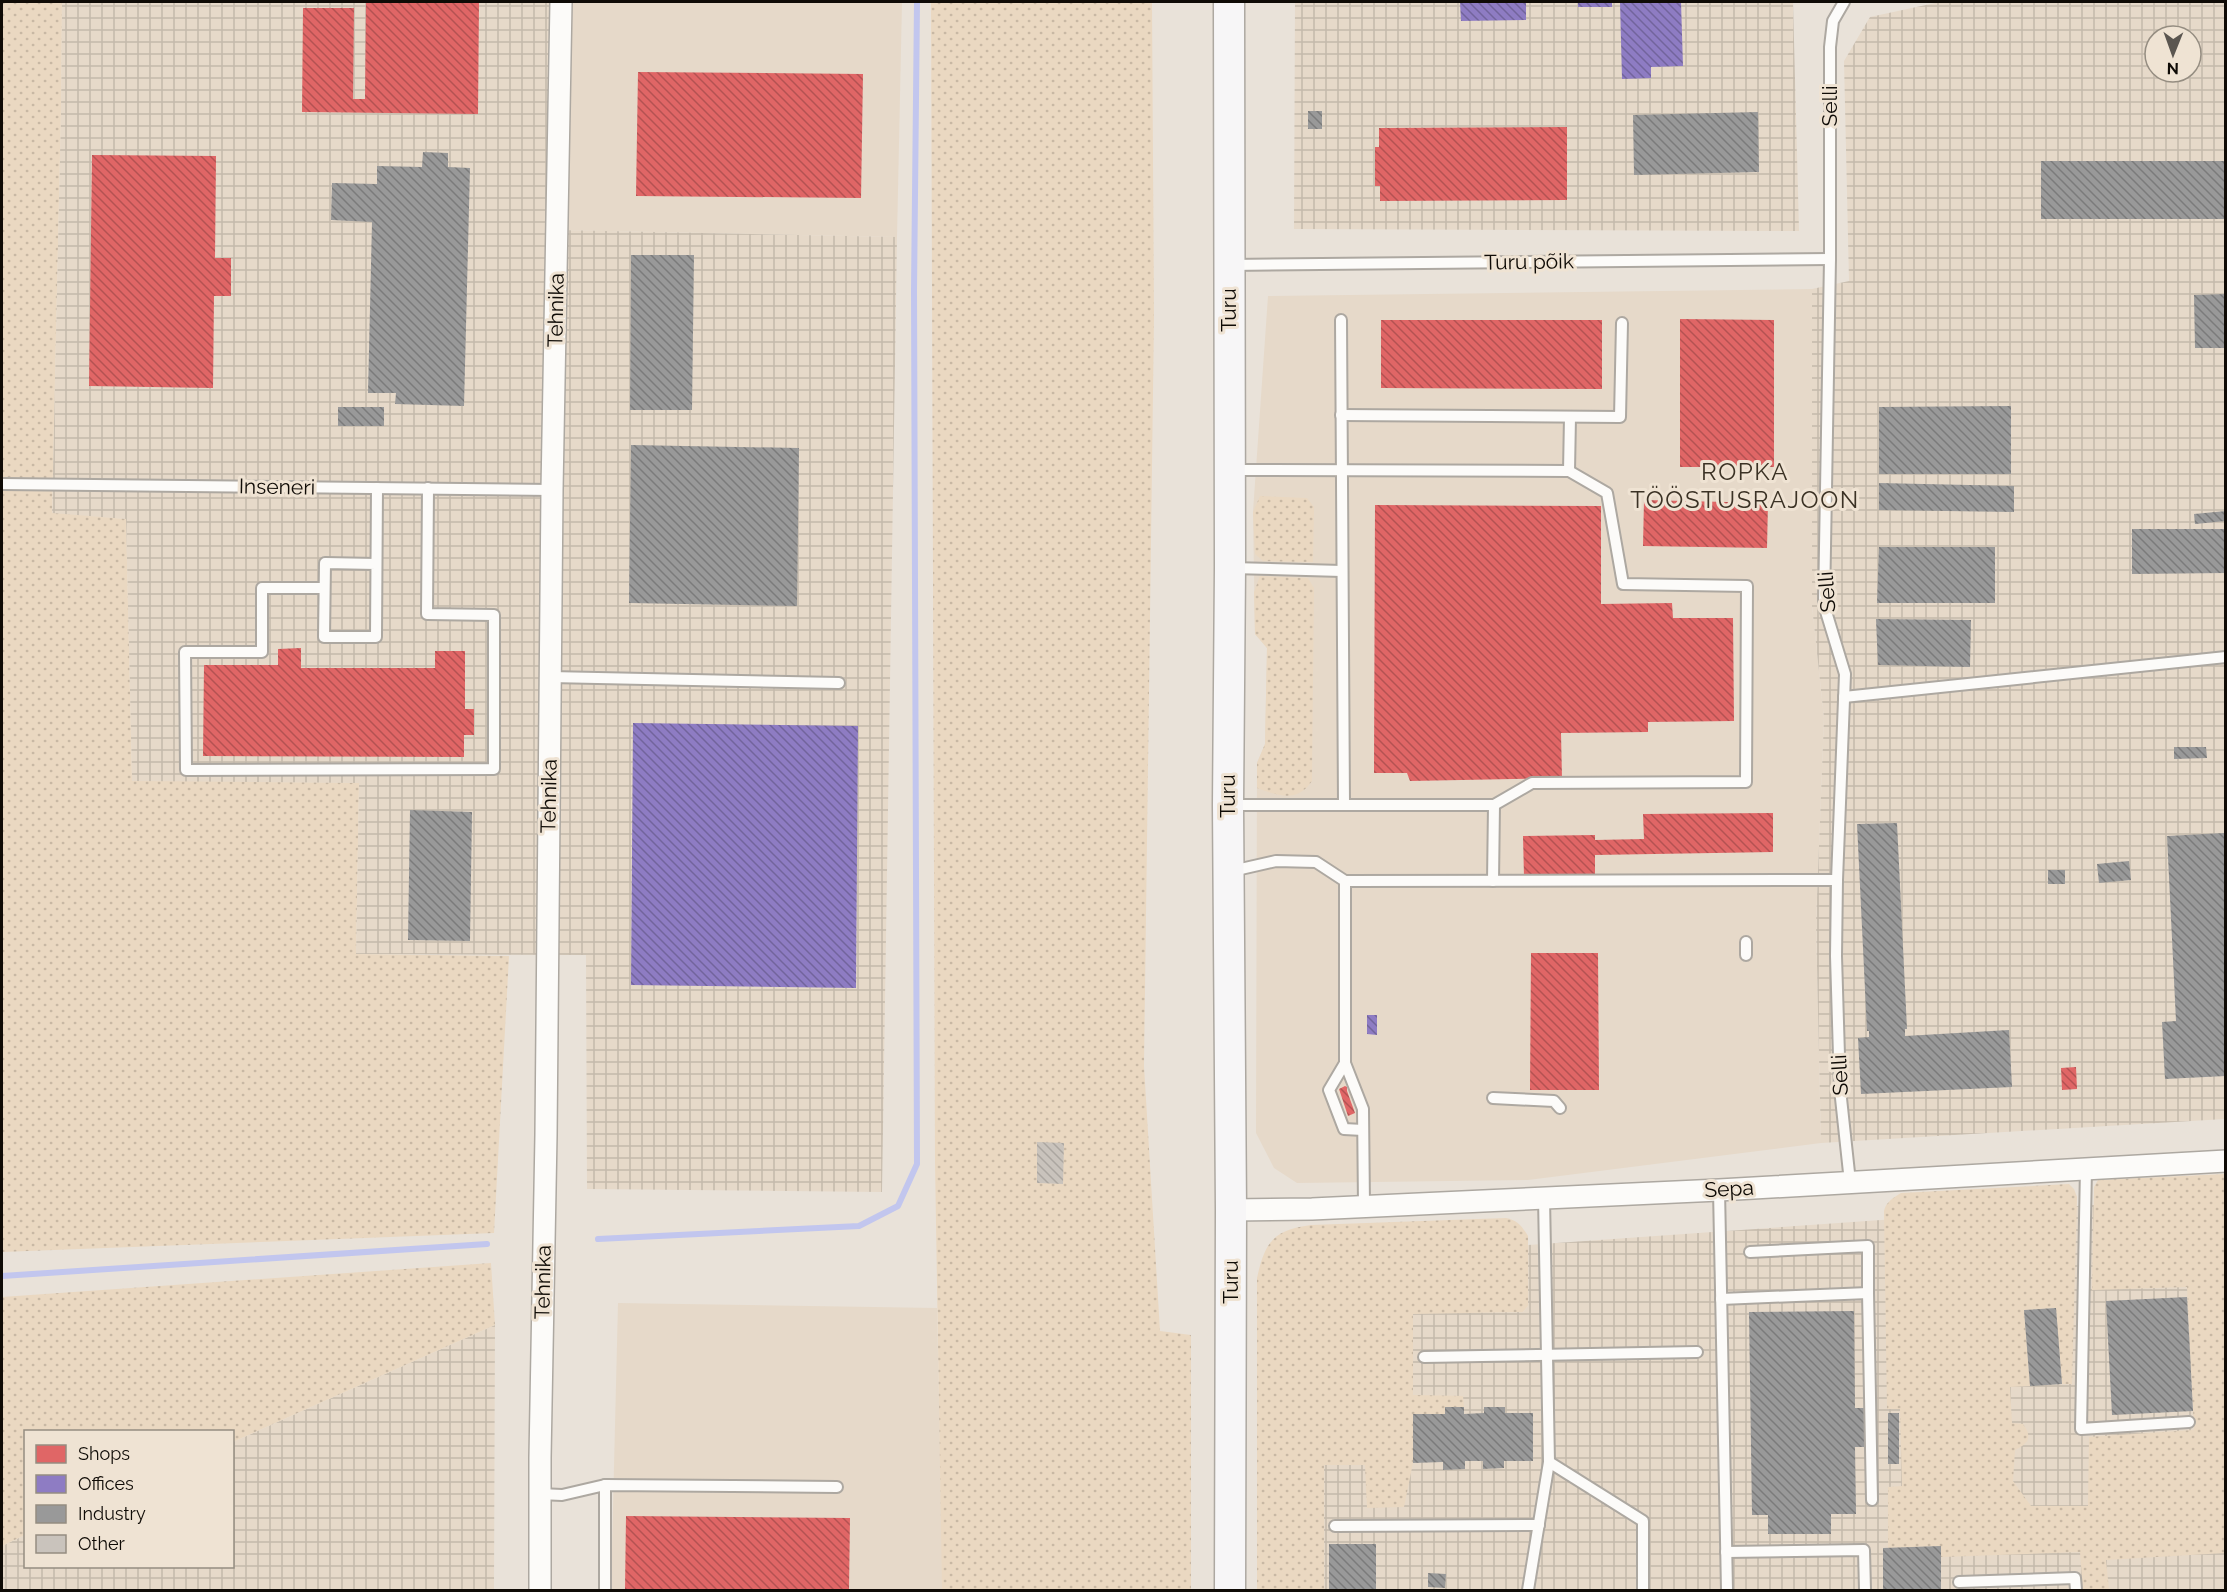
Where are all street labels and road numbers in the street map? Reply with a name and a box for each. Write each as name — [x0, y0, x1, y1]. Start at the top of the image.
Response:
street label: Selli — [1817, 85, 1842, 127]
street label: Turu põik — [1484, 248, 1574, 275]
street label: Tehnika — [542, 273, 569, 347]
street label: Turu — [1216, 288, 1241, 332]
street label: Inseneri — [239, 473, 315, 500]
street label: Selli — [1813, 571, 1840, 613]
street label: Tehnika — [535, 759, 562, 833]
street label: Turu — [1215, 774, 1240, 818]
street label: Selli — [1826, 1054, 1853, 1096]
street label: Sepa — [1704, 1175, 1754, 1202]
street label: Tehnika — [529, 1245, 556, 1319]
street label: Turu — [1218, 1260, 1243, 1304]

